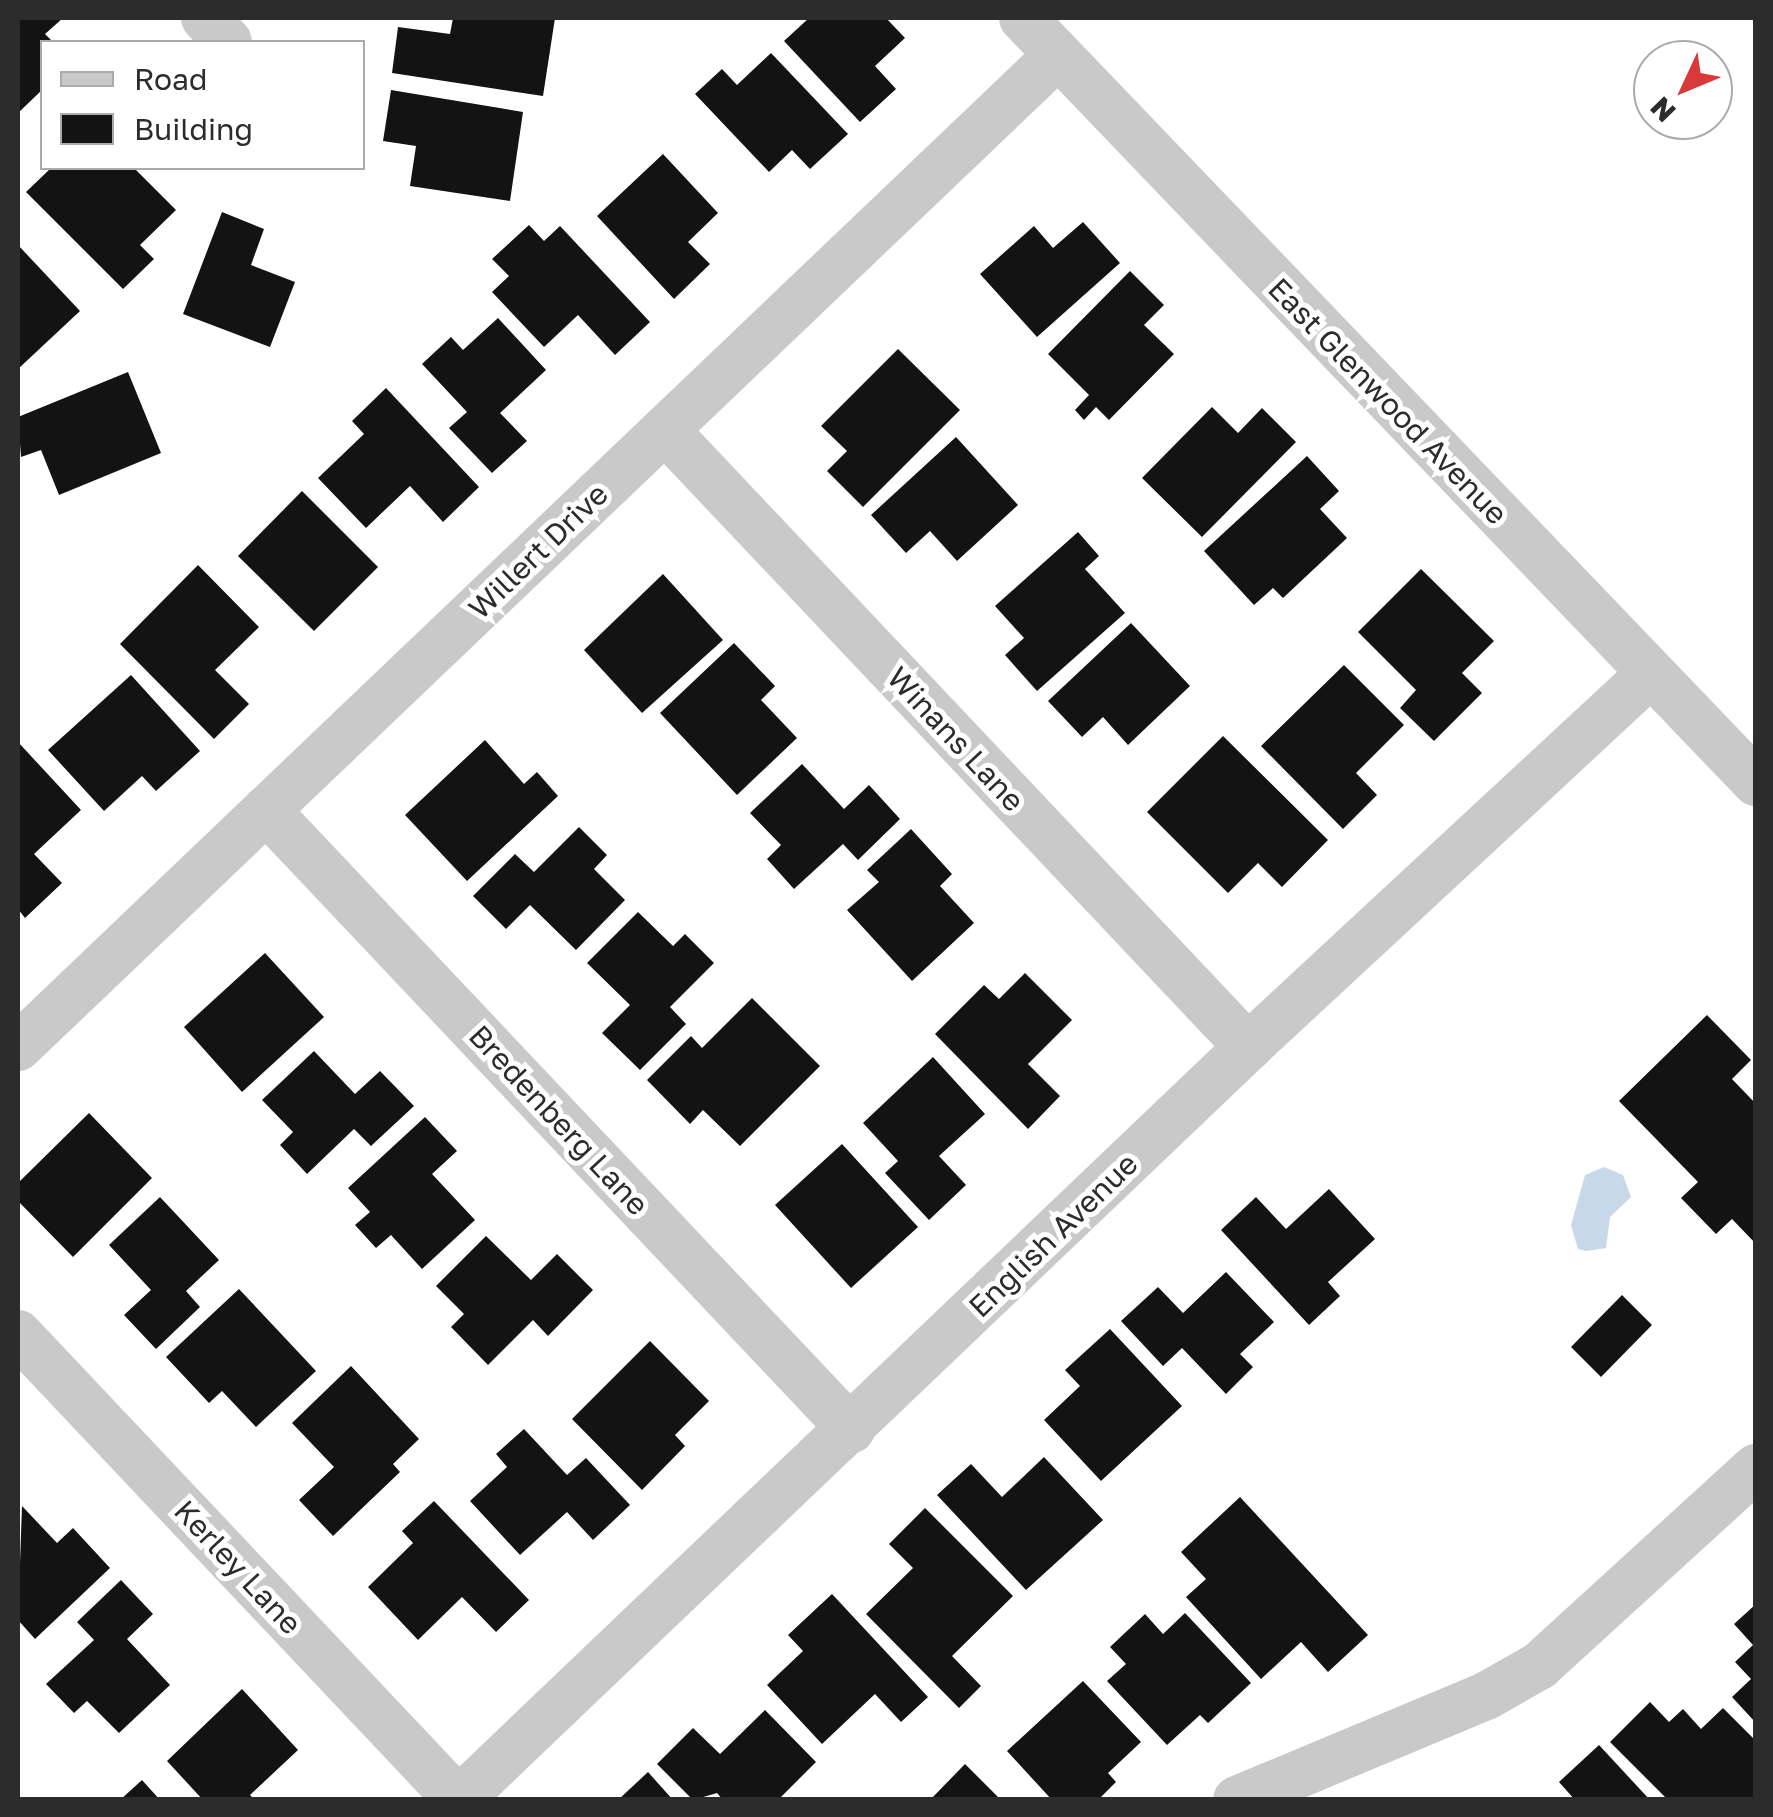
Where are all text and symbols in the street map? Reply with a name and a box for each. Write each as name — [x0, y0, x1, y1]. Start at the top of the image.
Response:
legend — [40, 40, 365, 170]
north arrow — [1633, 40, 1733, 140]
text: Road — [134, 61, 208, 97]
text: N — [1643, 91, 1682, 129]
text: Building — [134, 111, 253, 147]
street label: East Glenwood Avenue — [1261, 270, 1515, 532]
street label: Willert Drive — [461, 476, 615, 626]
street label: Winans Lane — [880, 659, 1032, 819]
street label: Bredenberg Lane — [462, 1018, 656, 1222]
street label: English Avenue — [961, 1145, 1145, 1325]
street label: Kerley Lane — [167, 1493, 309, 1641]

